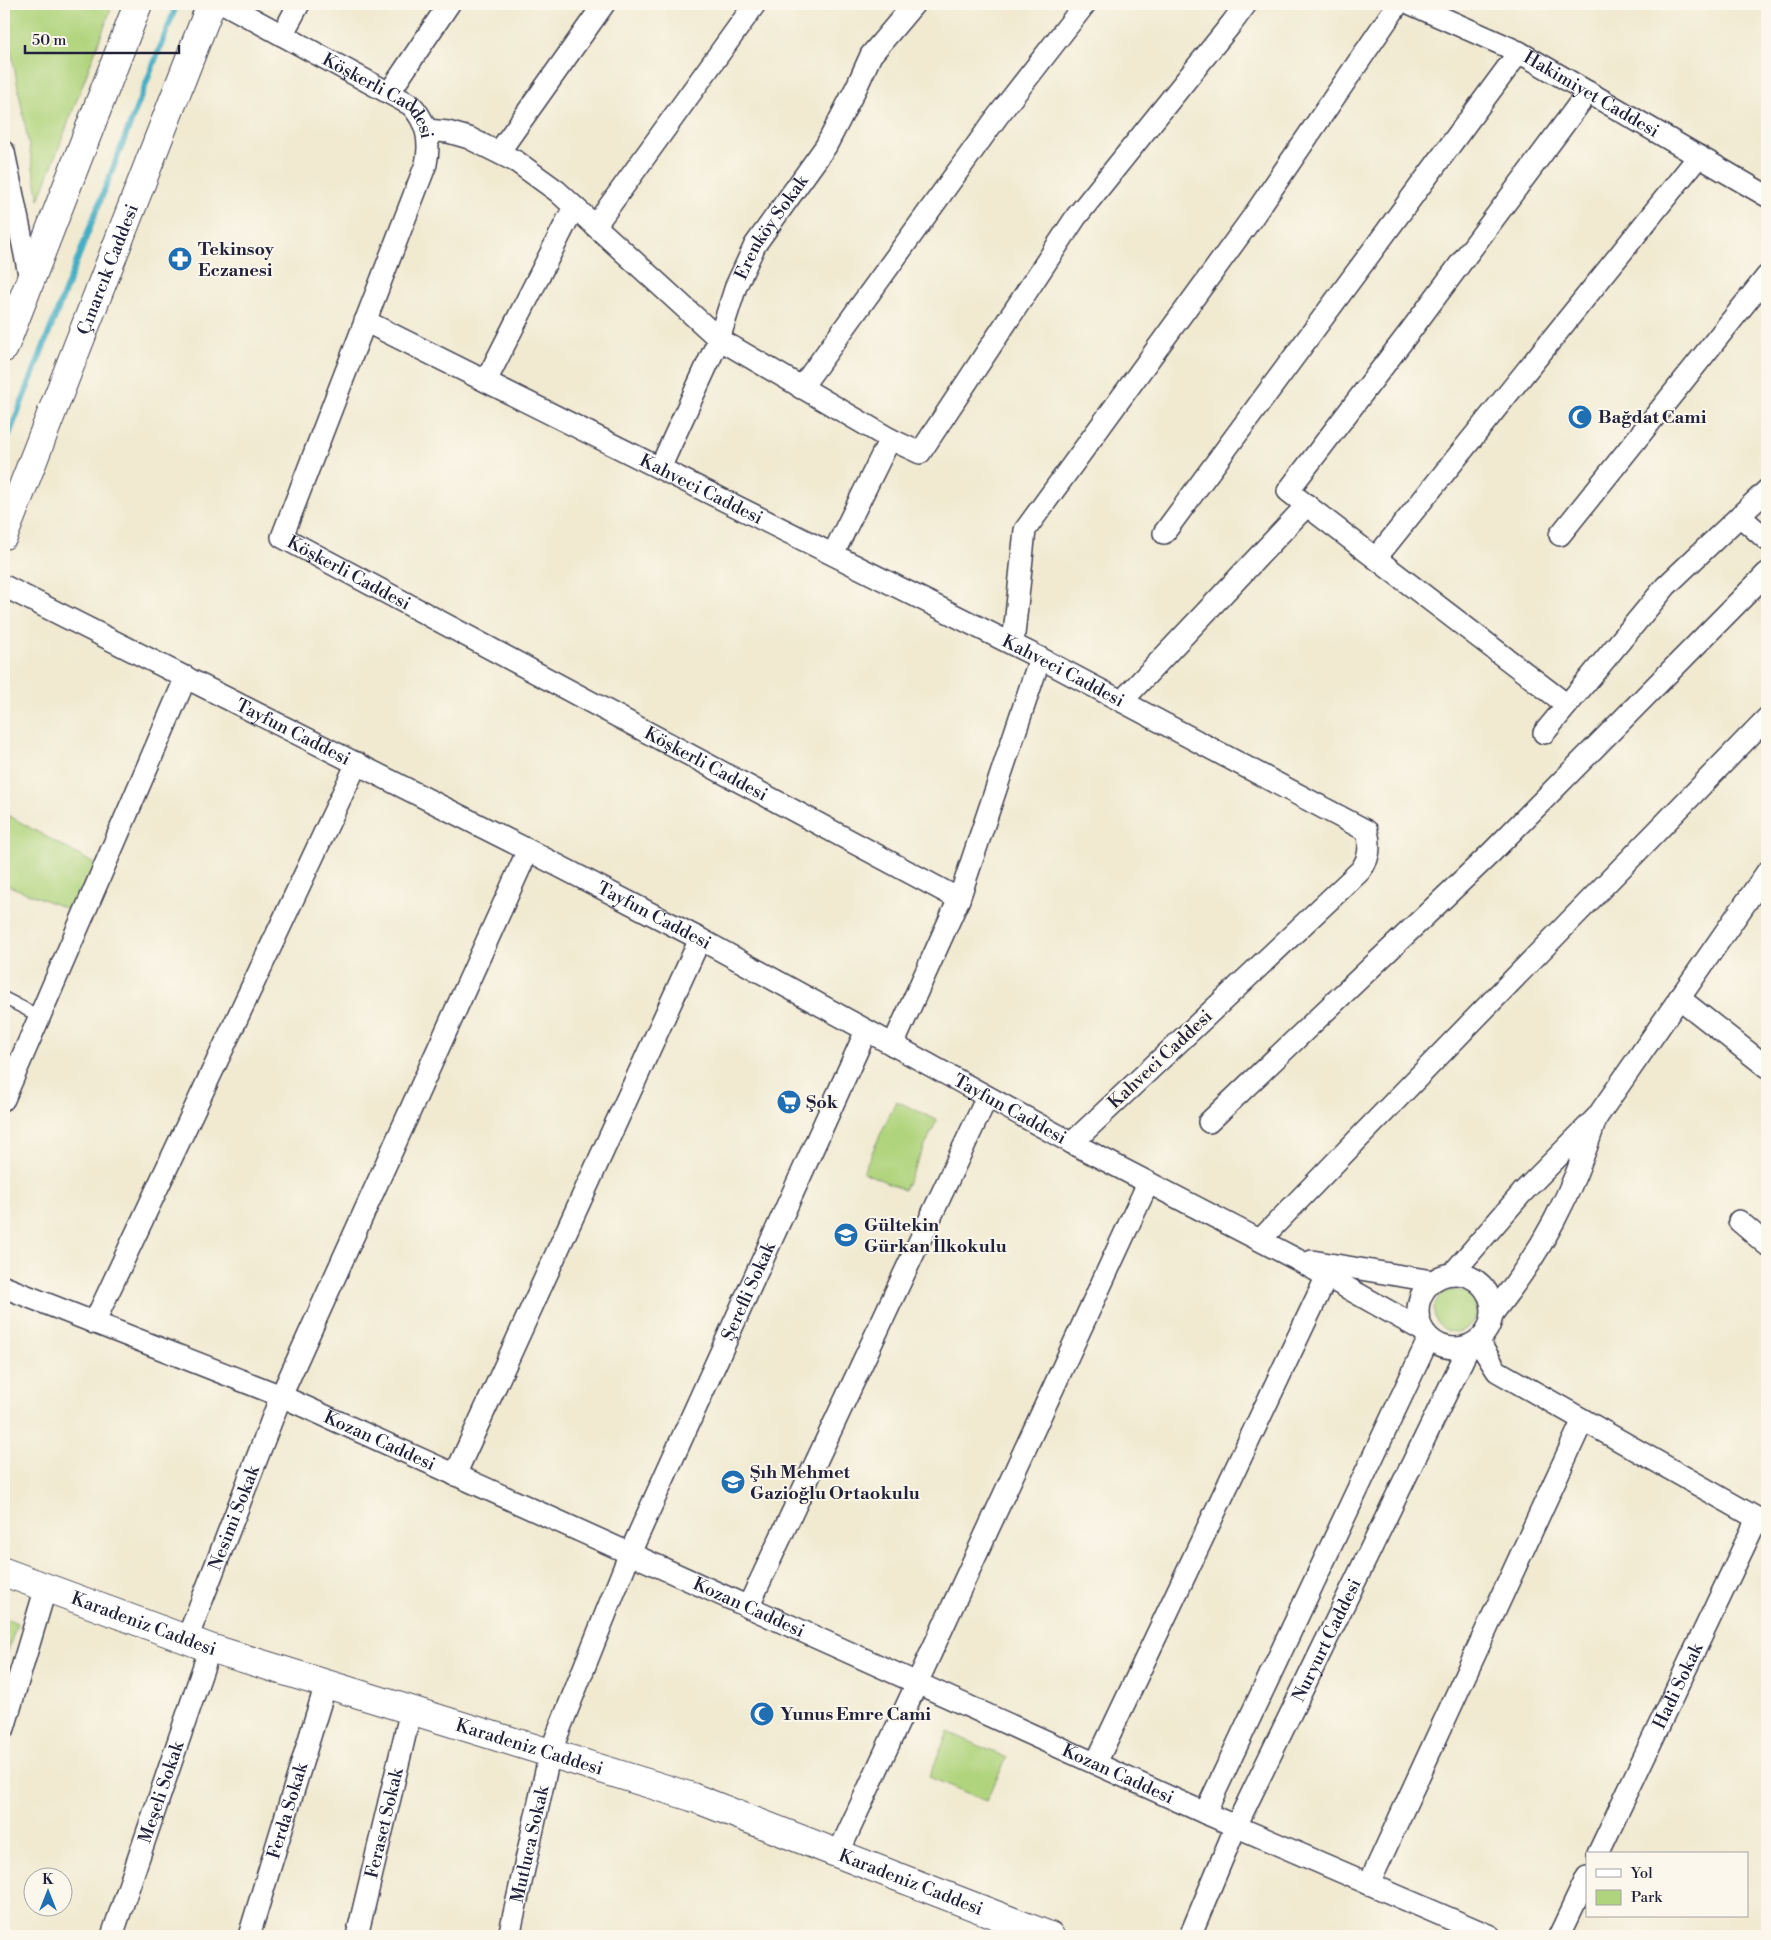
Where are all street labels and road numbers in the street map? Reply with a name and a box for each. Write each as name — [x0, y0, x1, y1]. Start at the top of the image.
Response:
street label: Hakimiyet Caddesi — [1519, 46, 1663, 143]
street label: Köşkerli Caddesi — [318, 48, 438, 140]
street label: Erenköy Sokak — [730, 169, 814, 283]
street label: Çınarcık Caddesi — [72, 201, 144, 338]
street label: Kahveci Caddesi — [636, 449, 767, 530]
street label: Köşkerli Caddesi — [283, 531, 414, 616]
street label: Kahveci Caddesi — [998, 630, 1128, 713]
street label: Tayfun Caddesi — [232, 694, 354, 771]
street label: Köşkerli Caddesi — [640, 722, 772, 807]
street label: Tayfun Caddesi — [593, 877, 715, 955]
street label: Kahveci Caddesi — [1103, 1005, 1218, 1114]
street label: Tayfun Caddesi — [949, 1069, 1070, 1150]
street label: Şerefli Sokak — [716, 1237, 782, 1345]
street label: Kozan Caddesi — [320, 1406, 439, 1476]
street label: Nesimi Sokak — [204, 1461, 266, 1574]
street label: Kozan Caddesi — [689, 1572, 808, 1643]
street label: Nuryurt Caddesi — [1287, 1575, 1367, 1706]
street label: Karadeniz Caddesi — [68, 1587, 219, 1661]
street label: Hadi Sokak — [1648, 1638, 1709, 1733]
street label: Karadeniz Caddesi — [453, 1714, 606, 1781]
street label: Meşeli Sokak — [133, 1737, 190, 1846]
street label: Kozan Caddesi — [1058, 1739, 1177, 1809]
street label: Ferda Sokak — [262, 1758, 314, 1862]
street label: Feraset Sokak — [360, 1764, 409, 1881]
street label: Mutluca Sokak — [506, 1782, 555, 1905]
street label: Karadeniz Caddesi — [835, 1844, 986, 1921]

